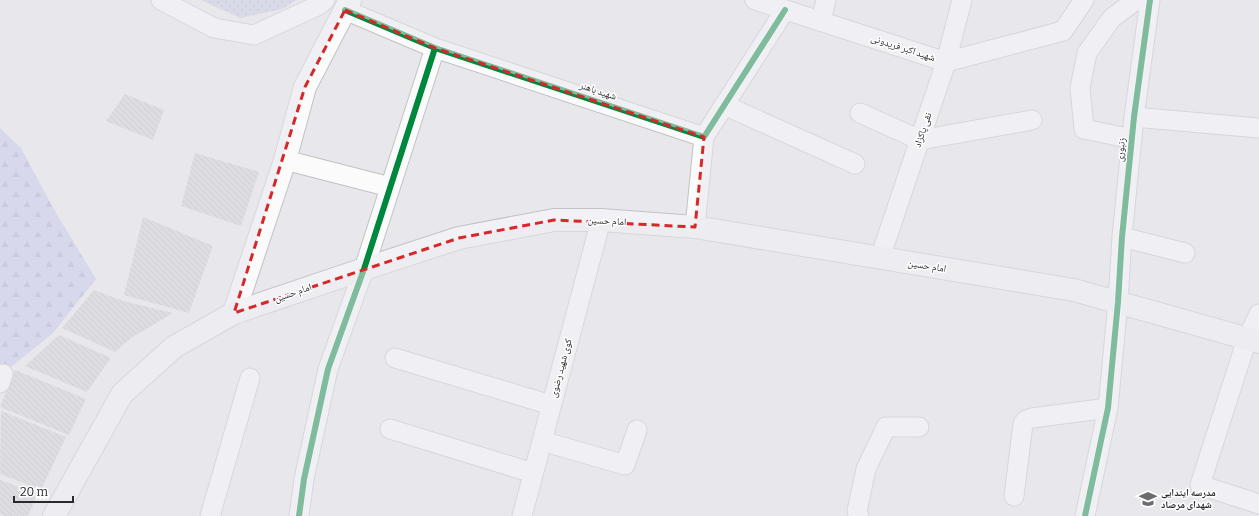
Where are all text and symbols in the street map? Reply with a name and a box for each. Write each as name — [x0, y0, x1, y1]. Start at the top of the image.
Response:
street label: شهید اکبر فریدونی — [869, 32, 937, 64]
street label: شهید باهنر — [577, 79, 618, 103]
street label: نقی پاکزاد — [911, 111, 935, 149]
street label: زنبوری — [1114, 137, 1128, 163]
street label: امام حسین — [587, 214, 627, 229]
street label: امام حسین — [907, 257, 947, 276]
street label: امام حسین — [273, 281, 314, 306]
street label: کوی شهید رضوی — [547, 337, 575, 399]
scale bar — [14, 478, 73, 504]
text: 20 m — [20, 485, 49, 499]
place label: مدرسه ایتدایی شهدای مرصاد — [1161, 487, 1216, 511]
school or university icon: مدرسه ایتدایی شهدای مرصاد — [1138, 489, 1158, 509]

